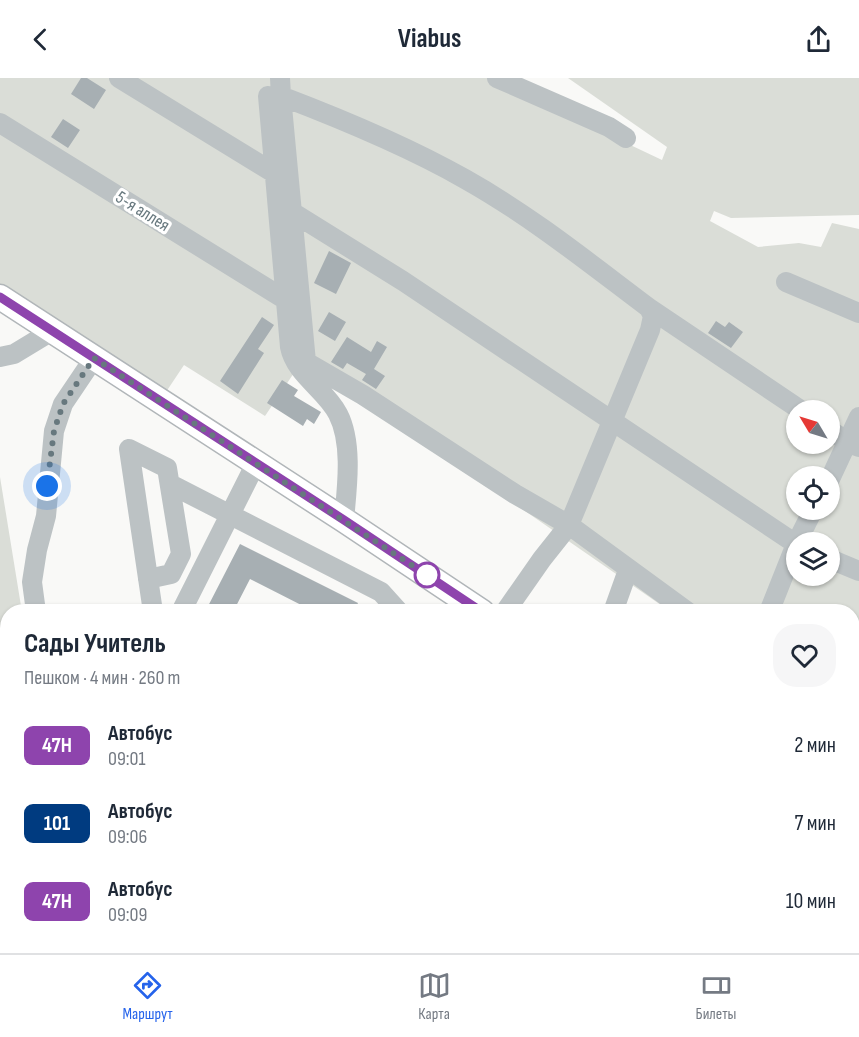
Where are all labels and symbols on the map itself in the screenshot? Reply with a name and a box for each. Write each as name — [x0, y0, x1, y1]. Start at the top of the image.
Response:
street label: 5-я аллея — [112, 187, 174, 236]
north arrow — [786, 400, 840, 454]
your location — [32, 471, 62, 501]
unlabelled marker — [414, 562, 440, 588]

